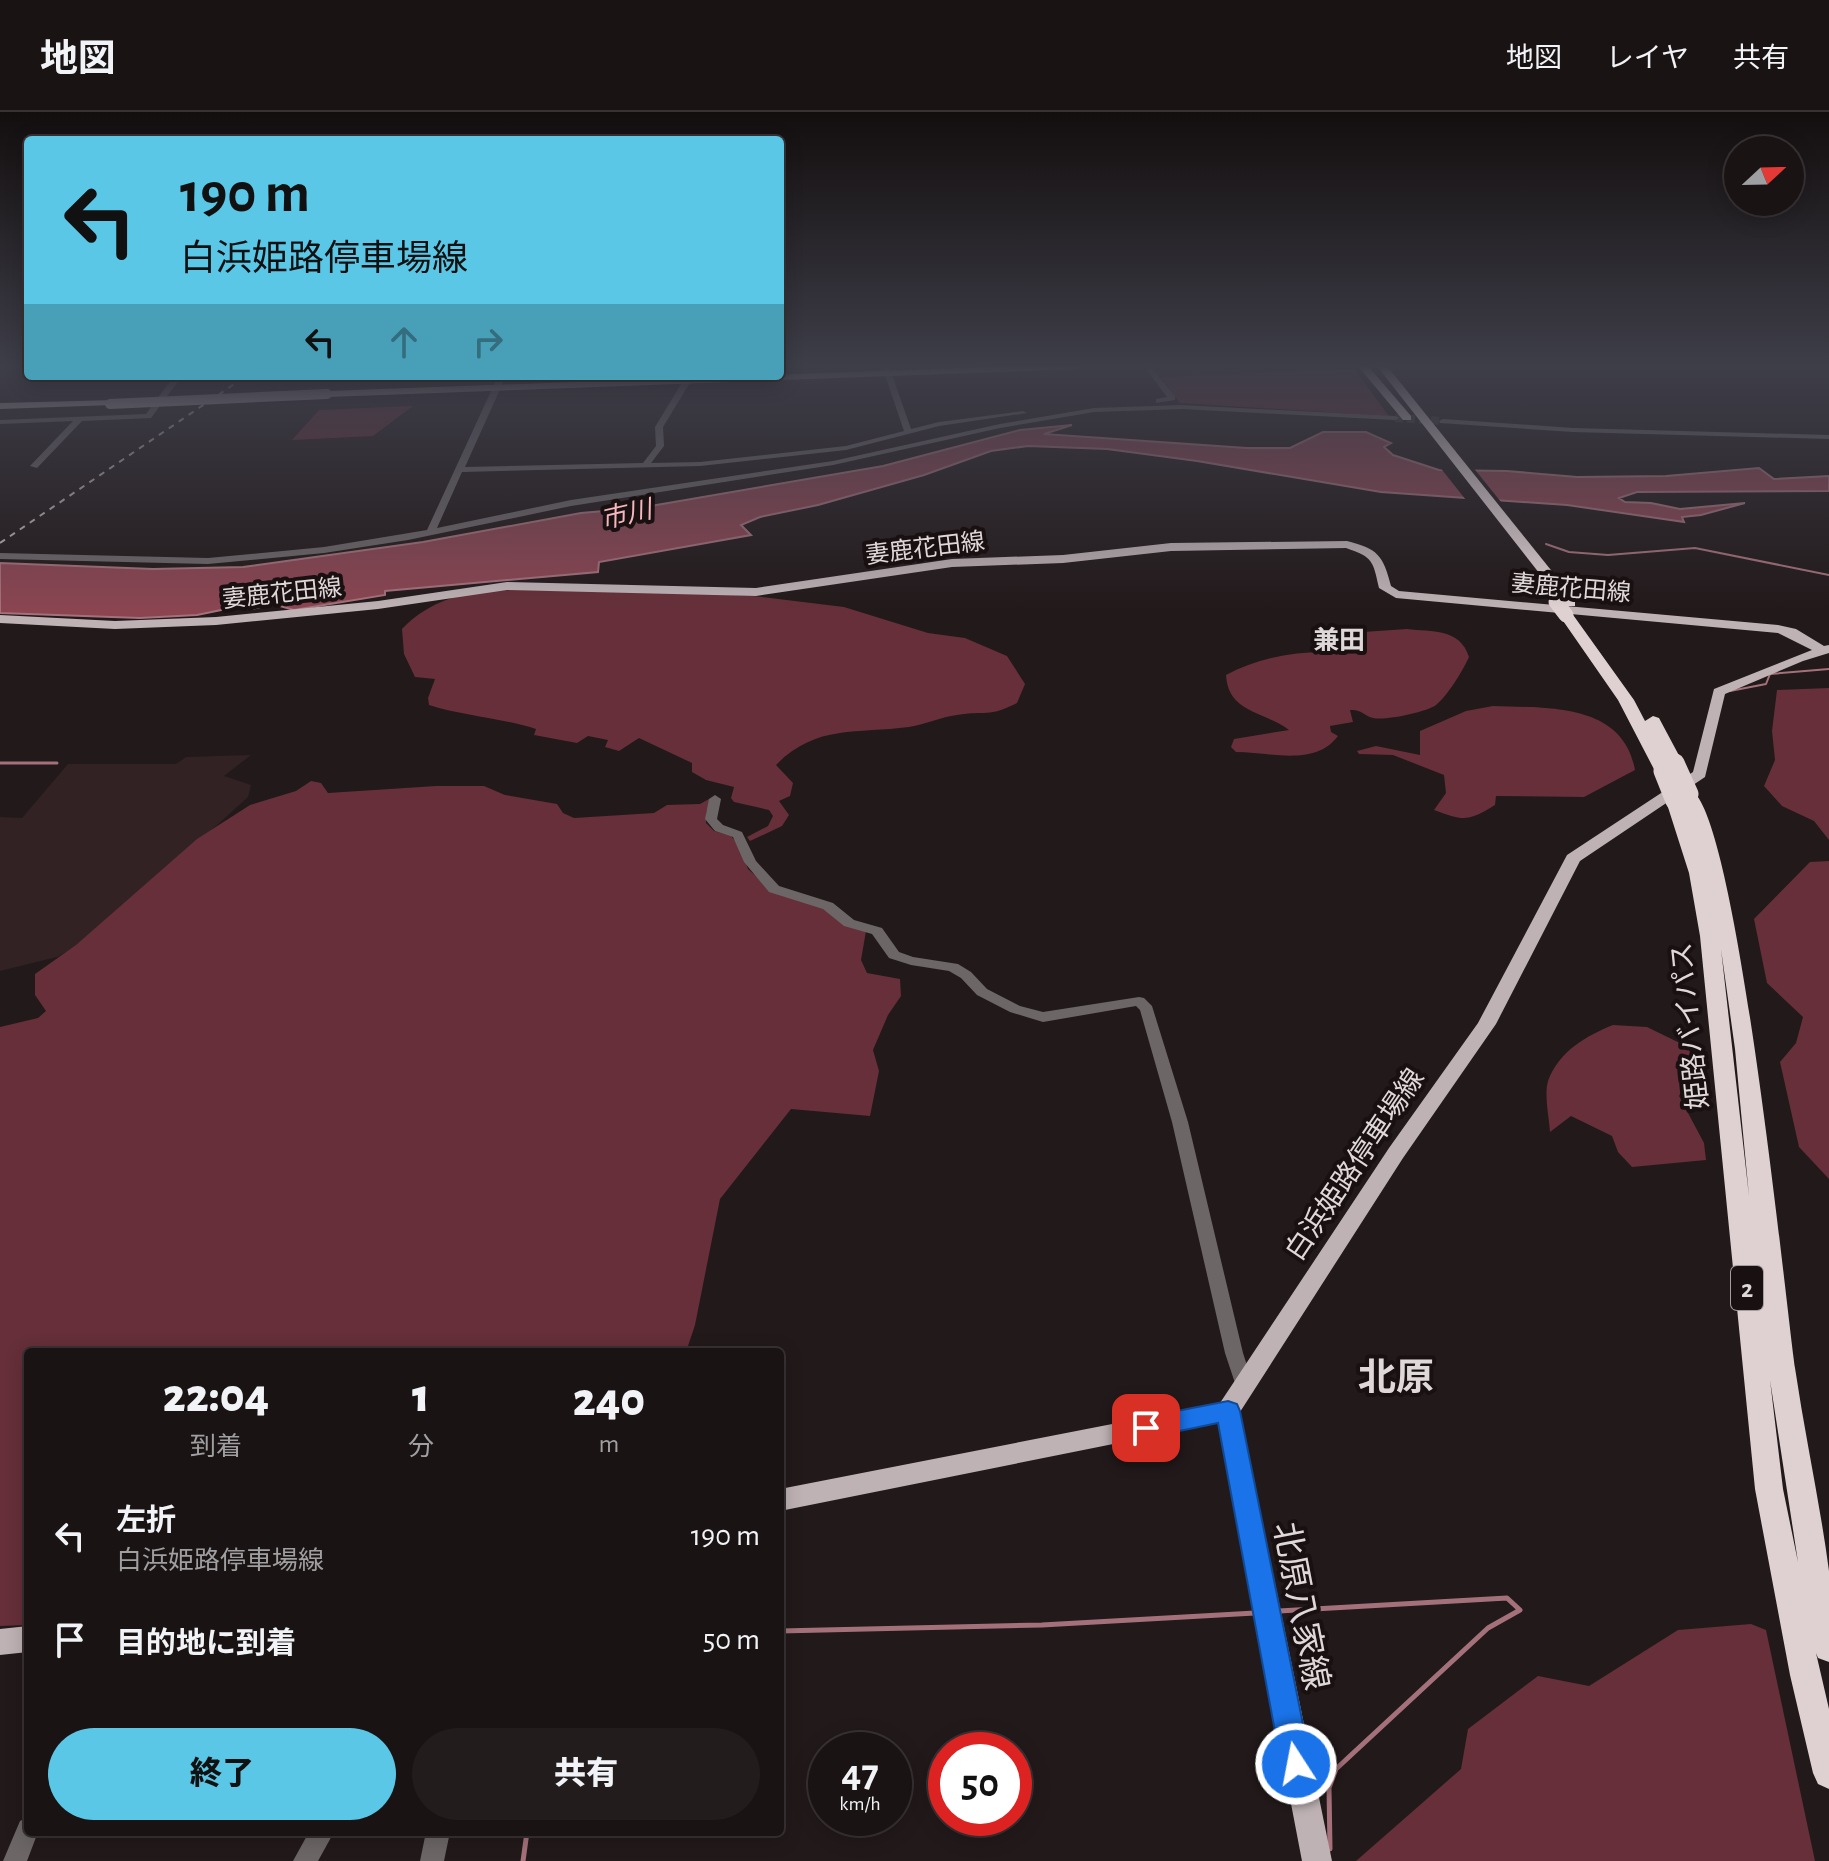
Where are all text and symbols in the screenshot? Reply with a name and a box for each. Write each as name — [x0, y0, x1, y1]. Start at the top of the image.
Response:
text: 地図 — [40, 41, 116, 79]
text: 地図 — [1506, 45, 1562, 73]
text: レイヤ — [1606, 45, 1689, 73]
text: 共有 — [1733, 45, 1789, 73]
north arrow — [1724, 136, 1804, 216]
map controls — [1724, 136, 1804, 216]
text: 190 m — [180, 166, 310, 222]
icon: left — [48, 168, 152, 272]
text: 白浜姫路停車場線 — [180, 241, 468, 277]
icon: left — [298, 320, 342, 364]
icon: ahead — [382, 320, 426, 364]
icon: right — [466, 320, 510, 364]
water label: 市川 — [598, 495, 657, 533]
street label: 妻鹿花田線 — [864, 528, 986, 568]
street label: 妻鹿花田線 — [1510, 570, 1632, 606]
street label: 妻鹿花田線 — [221, 574, 343, 612]
district label: 兼田 — [1313, 626, 1365, 654]
street label: 姫路バイパス — [1666, 941, 1714, 1111]
street label: 白浜姫路停車場線 — [1280, 1063, 1430, 1266]
road number: 2 — [1731, 1266, 1763, 1310]
district label: 北原 — [1358, 1358, 1434, 1398]
text: 22:04 — [163, 1373, 269, 1421]
text: 1 — [412, 1373, 430, 1421]
text: 240 — [573, 1377, 645, 1425]
pin — [1112, 1394, 1180, 1462]
icon: arrive — [1124, 1406, 1168, 1450]
text: m — [599, 1431, 619, 1457]
text: 到着 — [190, 1434, 242, 1460]
text: 分 — [408, 1434, 434, 1460]
text: 左折 — [116, 1506, 176, 1536]
icon: left — [48, 1514, 92, 1558]
street label: 北原八家線 — [1267, 1519, 1335, 1693]
text: 190 m — [691, 1521, 760, 1551]
text: 白浜姫路停車場線 — [116, 1548, 324, 1574]
icon: arrive — [48, 1618, 92, 1662]
text: 50 m — [703, 1625, 760, 1655]
text: 目的地に到着 — [116, 1629, 296, 1659]
position arrow — [1254, 1722, 1338, 1806]
button: 終了 — [48, 1728, 396, 1820]
button: 共有 — [412, 1728, 760, 1820]
speed limit sign: 50 — [928, 1732, 1032, 1836]
text: 47 — [841, 1754, 879, 1794]
text: km/h — [839, 1794, 881, 1814]

